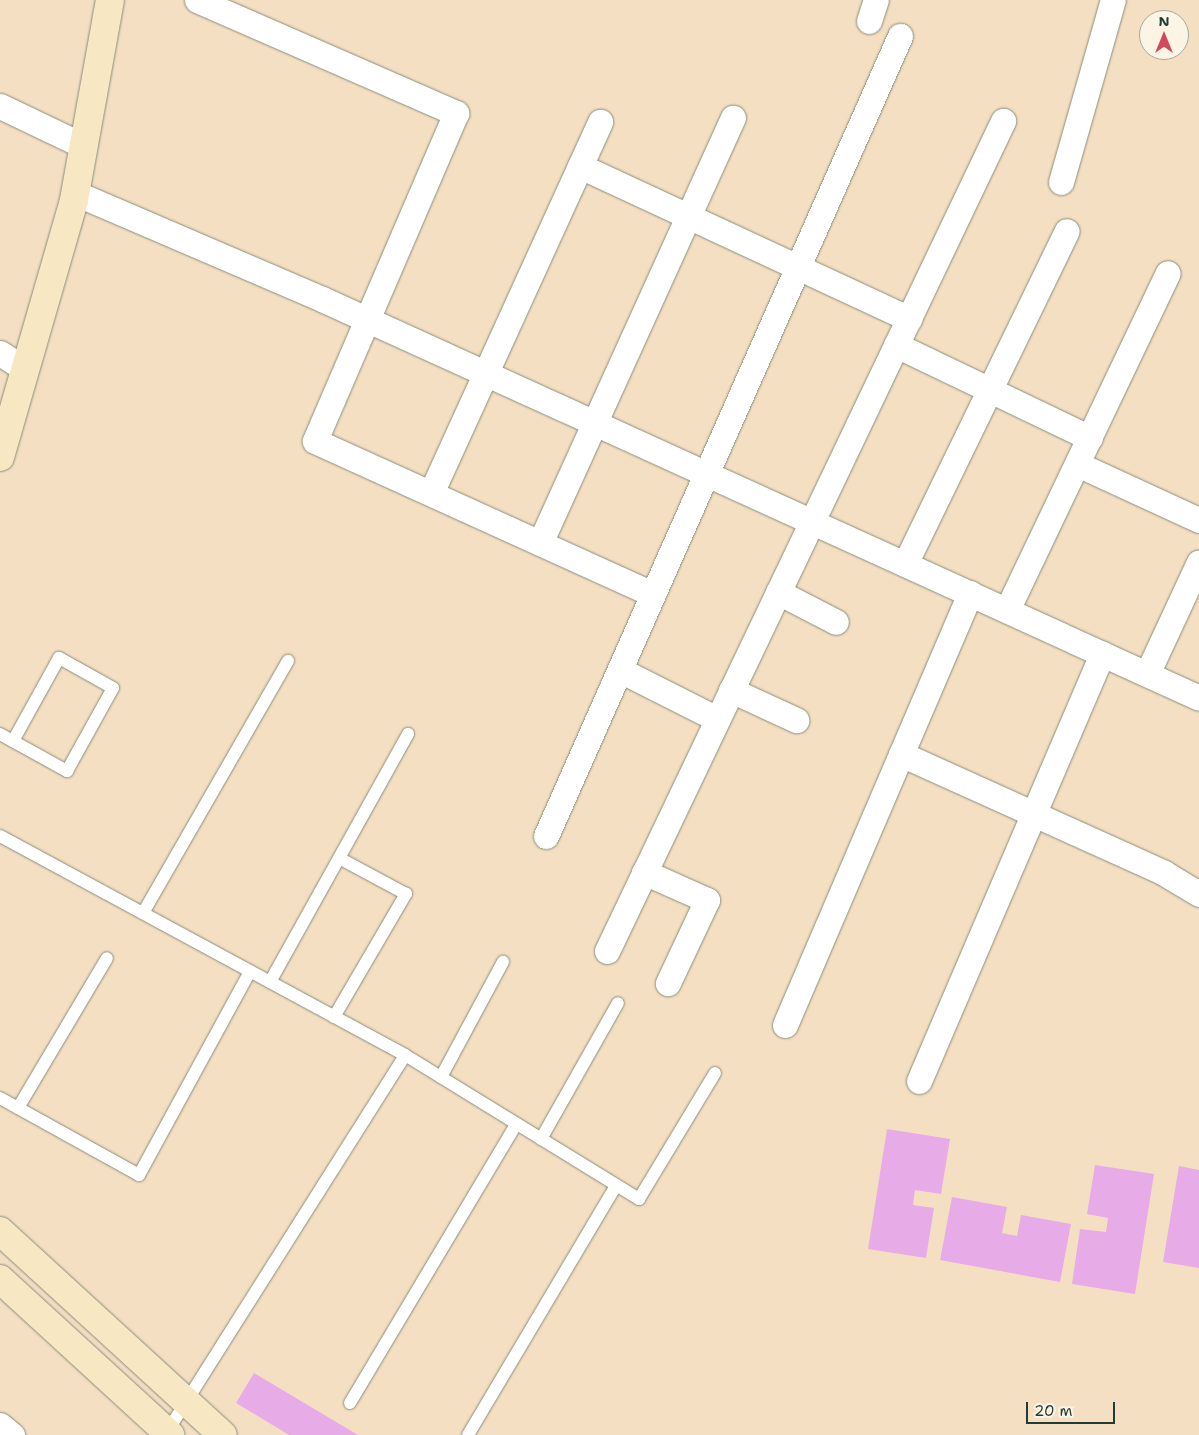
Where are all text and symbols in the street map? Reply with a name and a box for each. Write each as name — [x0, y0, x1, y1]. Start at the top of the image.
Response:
north arrow — [1139, 10, 1189, 60]
text: N — [1158, 12, 1170, 30]
scale bar — [1029, 1392, 1118, 1424]
text: 20 m — [1034, 1401, 1073, 1421]

